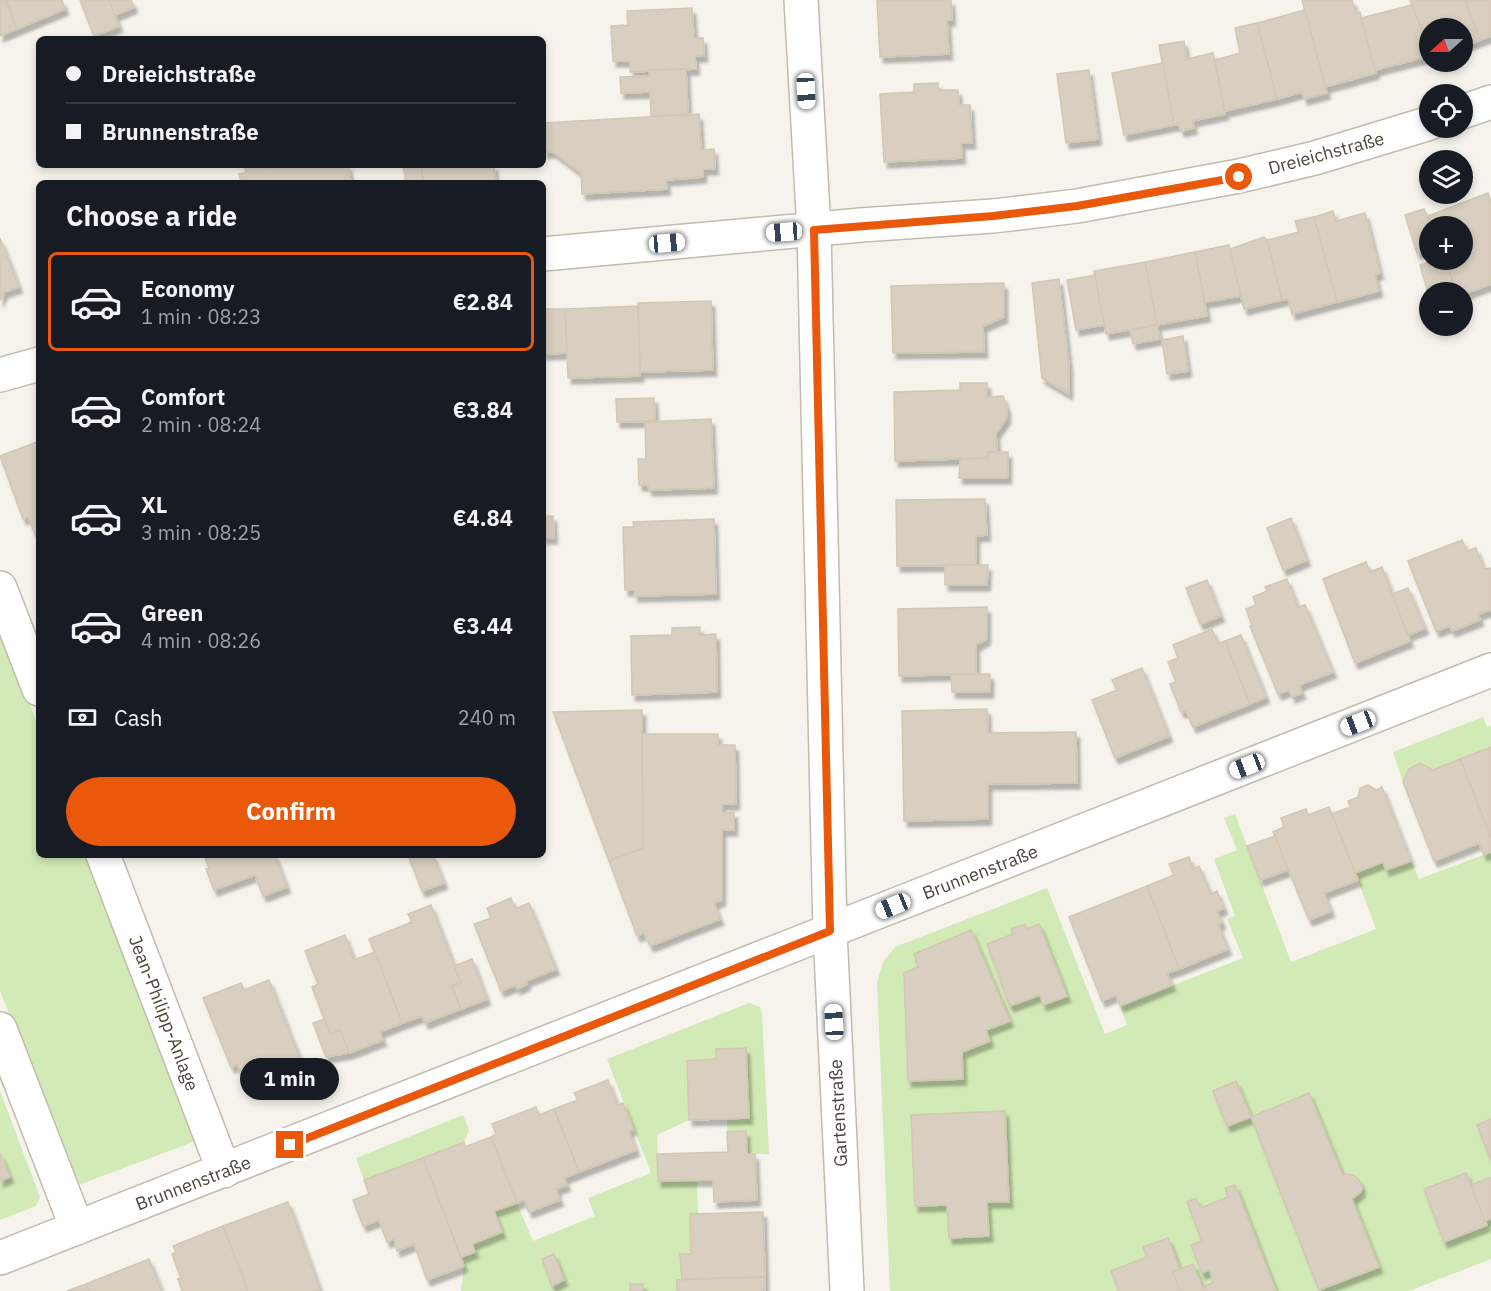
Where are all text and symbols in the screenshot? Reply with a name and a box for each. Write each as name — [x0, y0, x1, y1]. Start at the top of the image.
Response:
north arrow — [1419, 18, 1473, 72]
map controls — [1419, 18, 1473, 336]
text: Dreieichstraße — [102, 59, 256, 88]
car — [796, 73, 816, 109]
button: locate — [1419, 84, 1473, 138]
text: Brunnenstraße — [102, 117, 259, 146]
street label: Dreieichstraße — [1265, 126, 1387, 180]
button: layers — [1419, 150, 1473, 204]
route start — [1225, 163, 1252, 190]
text: Choose a ride — [66, 198, 237, 233]
button: + — [1419, 216, 1473, 270]
car — [765, 222, 803, 242]
car — [648, 232, 686, 254]
text: Economy — [141, 274, 235, 303]
icon: car — [69, 275, 123, 329]
button: − — [1419, 282, 1473, 336]
text: €2.84 — [453, 287, 513, 316]
text: 1 min · 08:23 — [141, 303, 261, 330]
text: Comfort — [141, 382, 225, 411]
icon: car — [69, 383, 123, 437]
text: €3.84 — [453, 395, 513, 424]
text: 2 min · 08:24 — [141, 411, 261, 438]
text: XL — [141, 490, 167, 519]
icon: car — [69, 491, 123, 545]
text: €4.84 — [453, 503, 513, 532]
text: 3 min · 08:25 — [141, 519, 261, 546]
text: Green — [141, 598, 203, 627]
icon: car — [69, 599, 123, 653]
text: €3.44 — [453, 611, 513, 640]
text: 4 min · 08:26 — [141, 627, 261, 654]
icon: cash — [66, 701, 99, 734]
text: Cash — [114, 703, 163, 732]
text: 240 m — [458, 704, 516, 731]
car — [1338, 708, 1378, 738]
car — [1227, 751, 1267, 781]
button: Confirm — [66, 777, 516, 846]
street label: Brunnenstraße — [919, 839, 1041, 905]
car — [873, 891, 913, 921]
street label: Jean-Philipp-Anlage — [124, 932, 204, 1094]
car — [824, 1004, 844, 1040]
callout: 1 min — [240, 1058, 340, 1100]
street label: Gartenstraße — [824, 1059, 852, 1167]
text: 1 min — [263, 1065, 316, 1092]
route end — [276, 1131, 303, 1158]
street label: Brunnenstraße — [132, 1150, 254, 1216]

